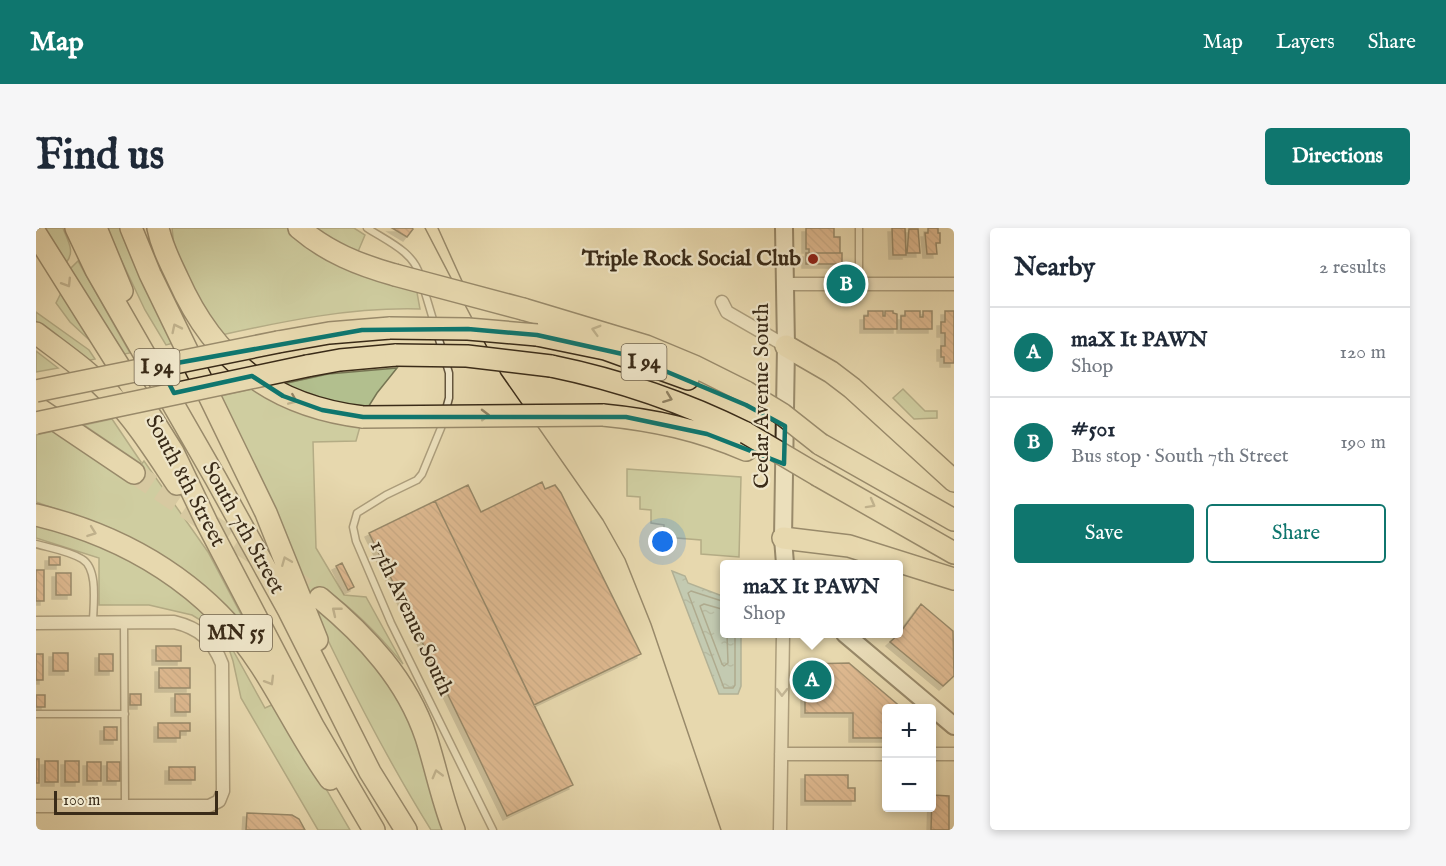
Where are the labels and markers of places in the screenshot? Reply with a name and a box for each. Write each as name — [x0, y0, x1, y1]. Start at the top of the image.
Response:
place label: Triple Rock Social Club — [581, 245, 801, 273]
marker: Triple Rock Social Club — [806, 252, 820, 266]
pin: B — [826, 262, 866, 306]
pin: A — [792, 658, 832, 702]

